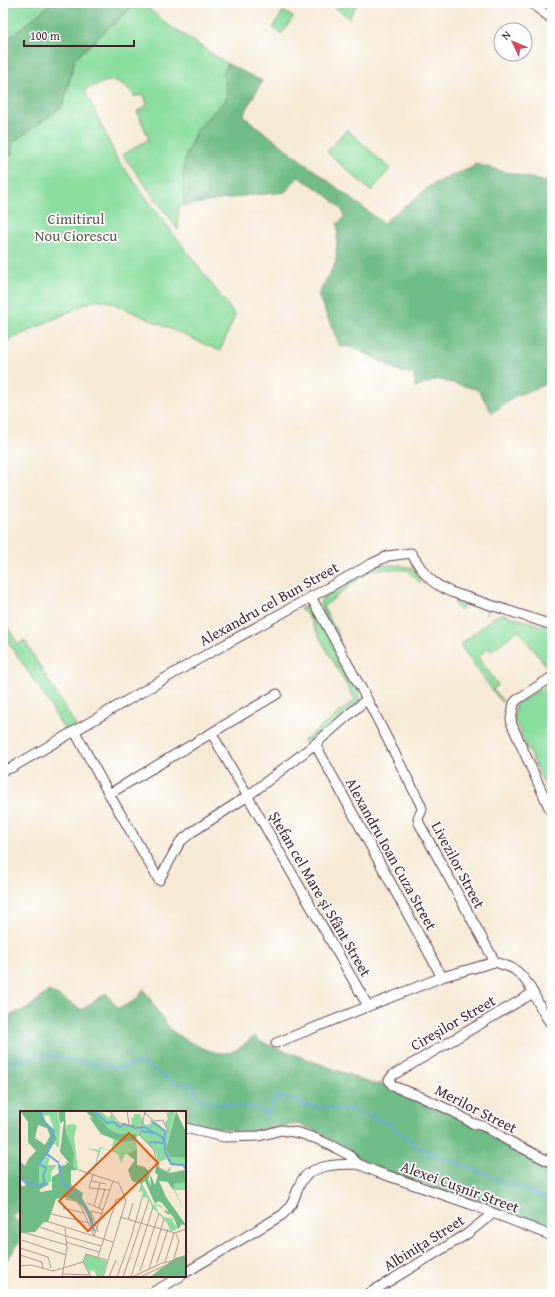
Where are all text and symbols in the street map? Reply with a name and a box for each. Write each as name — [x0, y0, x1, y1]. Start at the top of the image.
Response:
scale bar — [24, 22, 134, 48]
north arrow — [493, 22, 533, 62]
text: N — [497, 26, 515, 43]
text: 100 m — [30, 27, 60, 44]
park label: Cimitirul Nou Ciorescu — [35, 208, 118, 246]
street label: Alexandru cel Bun Street — [195, 556, 343, 651]
street label: Alexandru Ioan Cuza Street — [341, 774, 442, 934]
street label: Ștefan cel Mare și Sfânt Street — [264, 807, 377, 981]
street label: Livezilor Street — [427, 818, 491, 913]
street label: Cireșilor Street — [406, 989, 500, 1055]
street label: Merilor Street — [432, 1079, 521, 1138]
inset map — [20, 1111, 186, 1277]
street label: Alexei Cușnir Street — [398, 1155, 523, 1218]
street label: Albinița Street — [379, 1209, 469, 1276]

